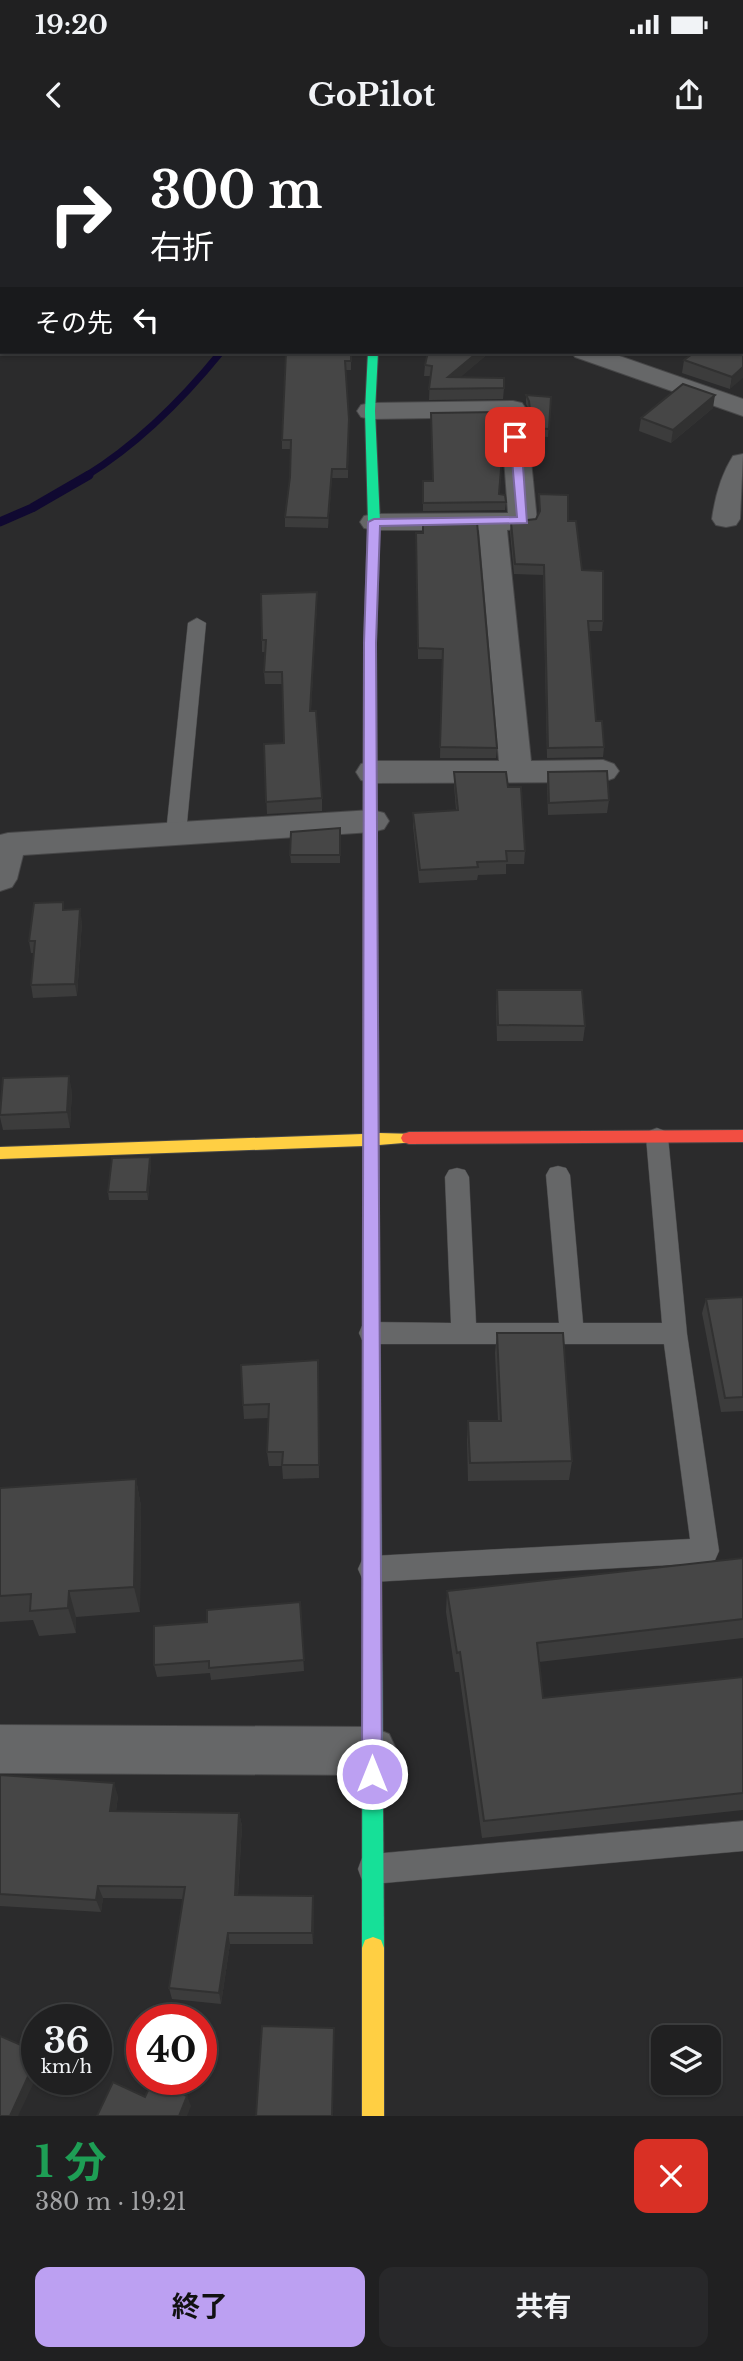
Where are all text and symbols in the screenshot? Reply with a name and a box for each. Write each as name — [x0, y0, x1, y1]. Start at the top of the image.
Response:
text: 19:20 — [35, 9, 108, 41]
text: GoPilot — [308, 75, 435, 115]
icon: back — [35, 76, 73, 114]
icon: share — [670, 76, 708, 114]
text: 300 m — [150, 160, 322, 221]
icon: right — [35, 168, 126, 259]
text: 右折 — [150, 227, 214, 267]
icon: left — [127, 301, 165, 339]
text: その先 — [35, 307, 113, 339]
pin — [485, 407, 545, 467]
icon: arrive — [496, 418, 534, 456]
position arrow — [335, 1737, 409, 1811]
speed limit sign: 40 — [126, 2004, 217, 2095]
text: 36 — [44, 2019, 89, 2062]
map controls — [651, 2025, 721, 2095]
button: layers — [651, 2025, 721, 2095]
text: km/h — [41, 2056, 92, 2078]
text: 1 分 — [35, 2136, 106, 2188]
button: close — [634, 2139, 708, 2213]
text: 380 m · 19:21 — [35, 2188, 187, 2216]
button: 終了 — [35, 2267, 365, 2347]
button: 共有 — [379, 2267, 708, 2347]

